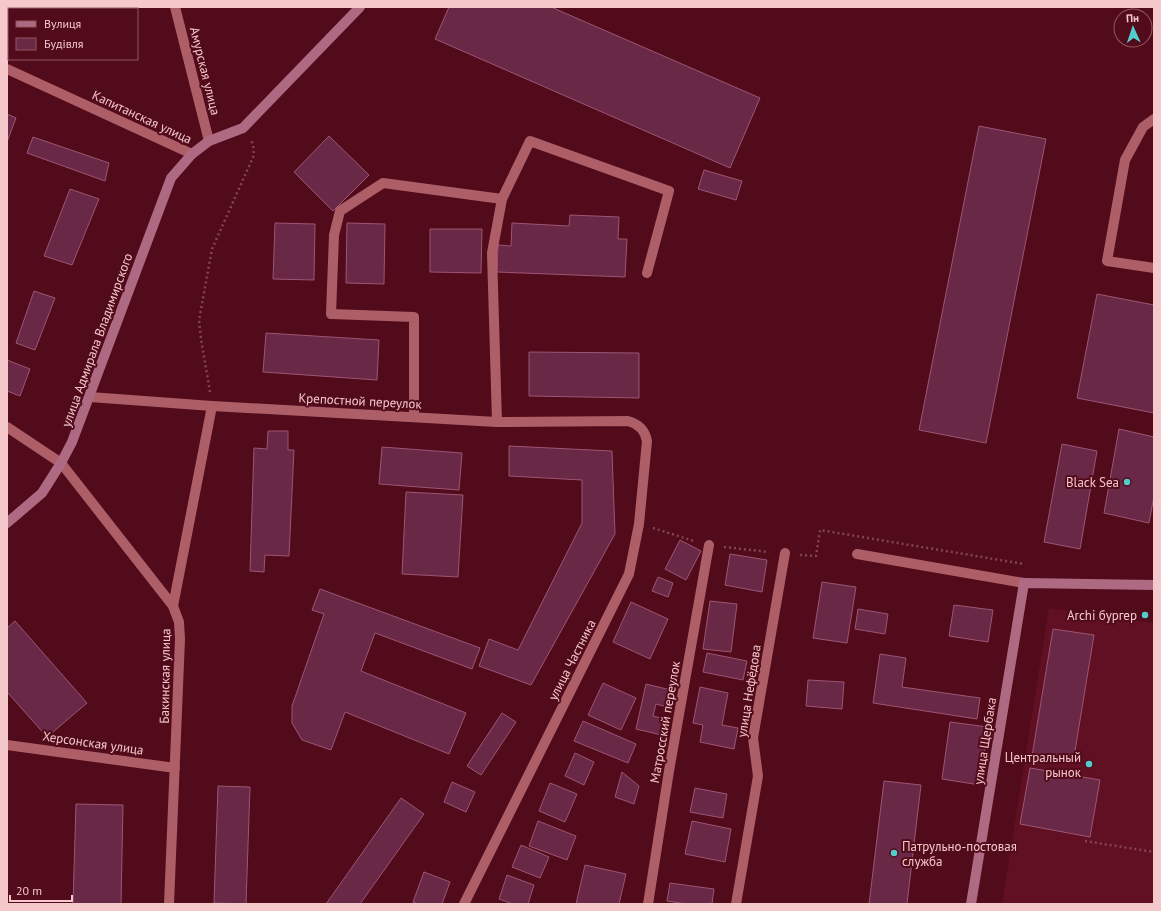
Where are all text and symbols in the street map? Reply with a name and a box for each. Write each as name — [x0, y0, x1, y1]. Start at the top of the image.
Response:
legend — [8, 8, 138, 60]
north arrow — [1113, 8, 1153, 48]
text: Пн — [1126, 11, 1139, 25]
text: Вулиця — [44, 16, 81, 31]
street label: Амурская улица — [186, 25, 224, 117]
text: Будівля — [44, 36, 83, 51]
street label: Капитанская улица — [89, 86, 195, 148]
street label: улица Адмирала Владимирского — [58, 251, 136, 429]
street label: Крепостной переулок — [298, 389, 423, 413]
place label: Black Sea — [1066, 474, 1119, 491]
marker: Black Sea — [1122, 477, 1132, 487]
place label: Archi бургер — [1067, 607, 1137, 624]
marker: Archi бургер — [1140, 610, 1150, 620]
street label: улица Частника — [544, 617, 600, 703]
street label: Бакинская улица — [156, 628, 174, 724]
street label: улица Нефёдова — [733, 643, 765, 739]
street label: Матросский переулок — [646, 659, 684, 784]
street label: улица Щербака — [970, 696, 1000, 786]
street label: Херсонская улица — [41, 727, 145, 759]
place label: Центральный рынок — [1005, 749, 1082, 781]
marker: Центральный рынок — [1084, 759, 1094, 769]
place label: Патрульно-постовая служба — [902, 838, 1017, 870]
marker: Патрульно-постовая служба — [889, 848, 899, 858]
scale bar — [10, 877, 72, 903]
text: 20 m — [16, 883, 42, 898]

